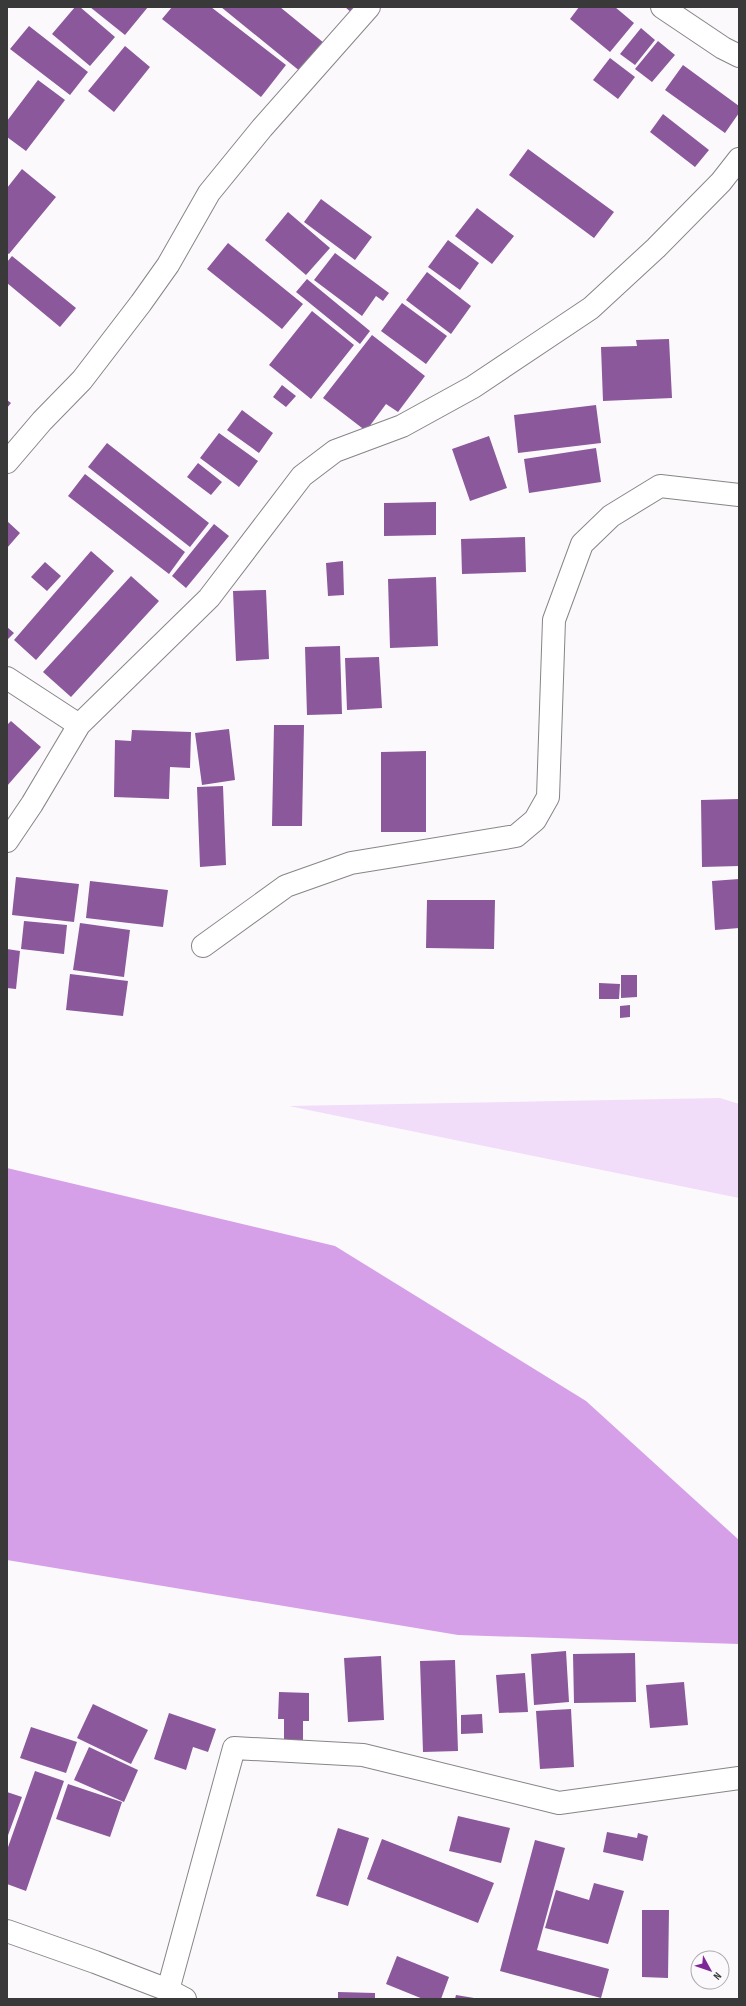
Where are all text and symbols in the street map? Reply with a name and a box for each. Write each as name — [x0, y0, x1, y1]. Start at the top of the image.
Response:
north arrow — [690, 1950, 730, 1990]
text: N — [710, 1970, 724, 1983]

